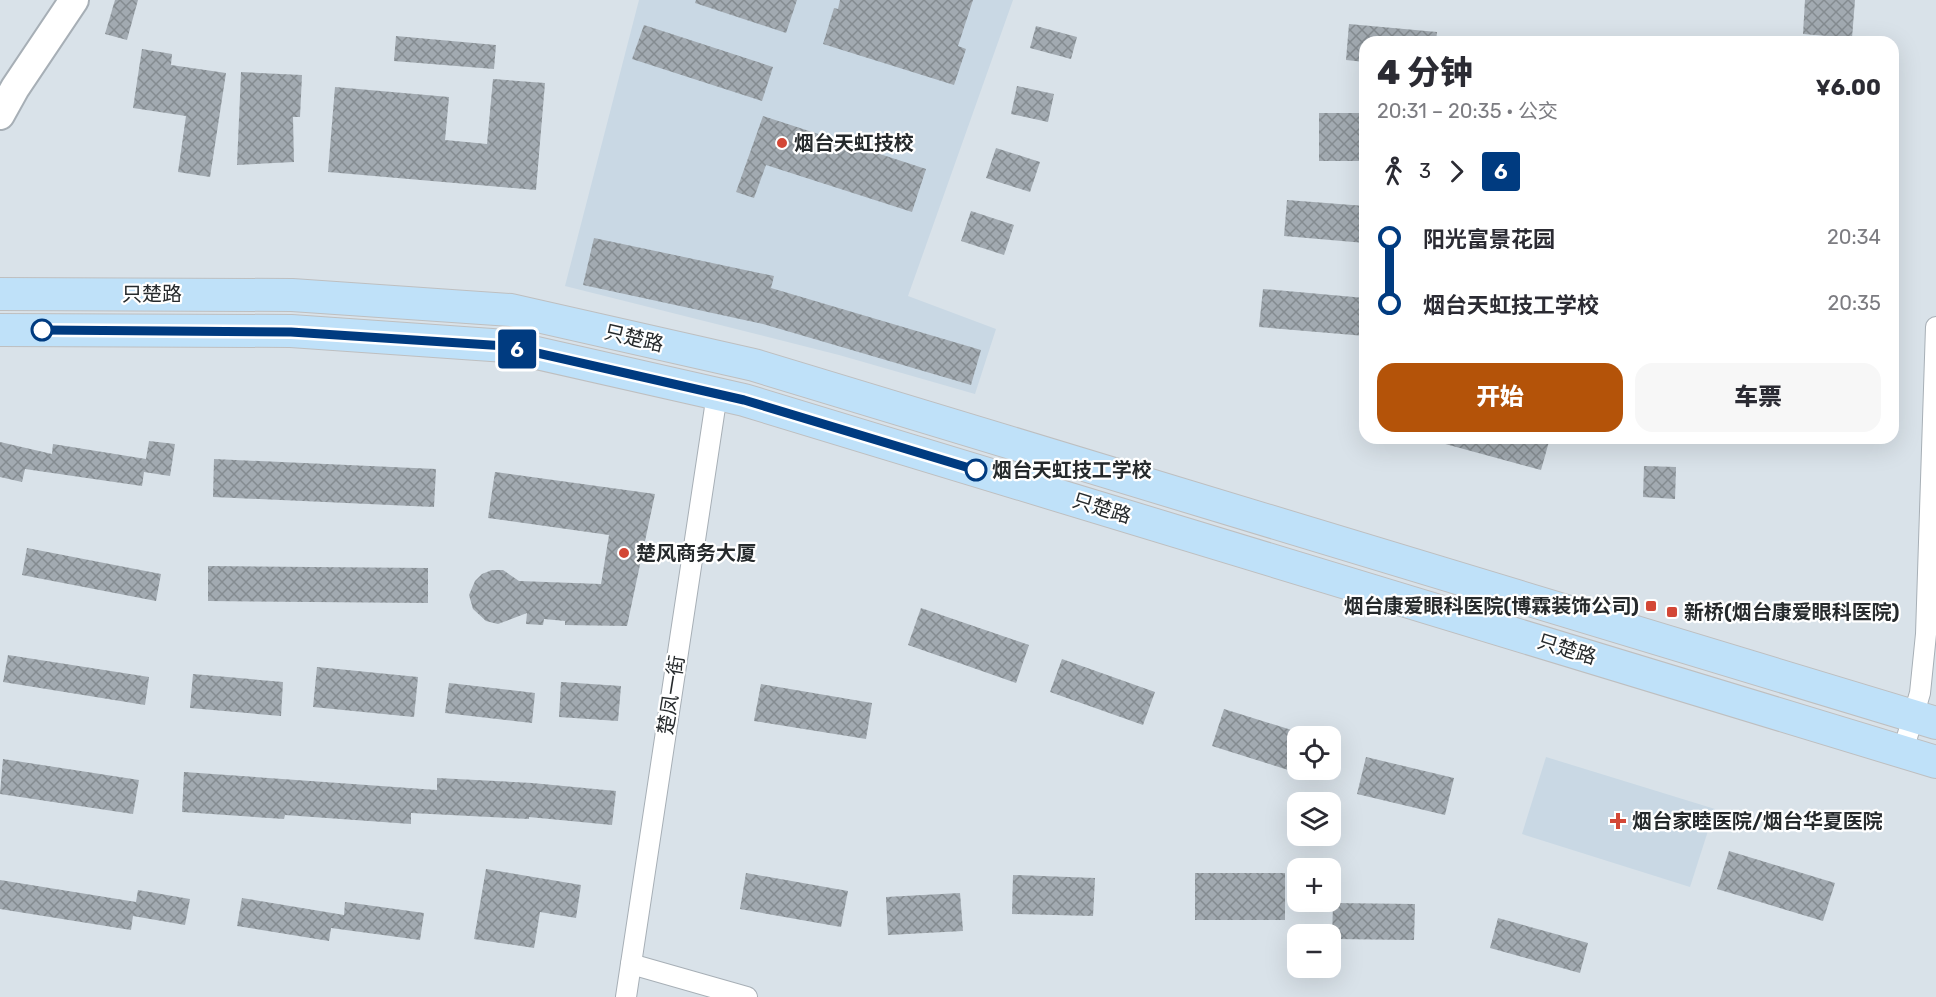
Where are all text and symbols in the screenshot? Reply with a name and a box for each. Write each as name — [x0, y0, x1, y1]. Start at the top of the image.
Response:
text: 4 分钟 — [1377, 53, 1473, 92]
text: ¥6.00 — [1816, 74, 1881, 101]
text: 20:31 – 20:35 · 公交 — [1377, 99, 1558, 123]
place label: 烟台天虹技校 — [794, 131, 914, 155]
marker: 烟台天虹技校 — [775, 136, 789, 150]
icon: walk — [1377, 155, 1410, 188]
icon: forward — [1440, 155, 1473, 188]
text: 3 — [1419, 159, 1431, 183]
text: 6 — [1494, 159, 1508, 184]
text: 20:34 — [1827, 225, 1881, 249]
text: 阳光富景花园 — [1423, 226, 1555, 253]
street label: 只楚路 — [122, 282, 182, 306]
text: 20:35 — [1828, 291, 1881, 315]
text: 烟台天虹技工学校 — [1423, 292, 1599, 319]
unlabelled marker — [31, 319, 53, 341]
street label: 只楚路 — [602, 320, 666, 356]
line badge: 6 — [498, 330, 536, 368]
text: 6 — [510, 337, 524, 362]
button: 开始 — [1377, 363, 1623, 432]
button: 车票 — [1635, 363, 1881, 432]
place label: 烟台天虹技工学校 — [992, 458, 1152, 482]
marker: 烟台天虹技工学校 — [965, 459, 987, 481]
street label: 只楚路 — [1070, 488, 1134, 528]
place label: 楚风商务大厦 — [636, 541, 756, 565]
marker: 楚风商务大厦 — [617, 546, 631, 560]
place label: 烟台康爱眼科医院(博霖装饰公司) — [1344, 594, 1639, 618]
marker: 烟台康爱眼科医院(博霖装饰公司) — [1644, 599, 1658, 613]
place label: 新桥(烟台康爱眼科医院) — [1684, 600, 1899, 624]
marker: 新桥(烟台康爱眼科医院) — [1665, 605, 1679, 619]
street label: 只楚路 — [1535, 629, 1599, 669]
street label: 楚凤一街 — [653, 654, 689, 736]
map controls — [1287, 726, 1341, 978]
button: locate — [1287, 726, 1341, 780]
button: layers — [1287, 792, 1341, 846]
place label: 烟台家睦医院/烟台华夏医院 — [1632, 809, 1883, 833]
marker: 烟台家睦医院/烟台华夏医院 — [1609, 812, 1627, 830]
button: + — [1287, 858, 1341, 912]
button: − — [1287, 924, 1341, 978]

